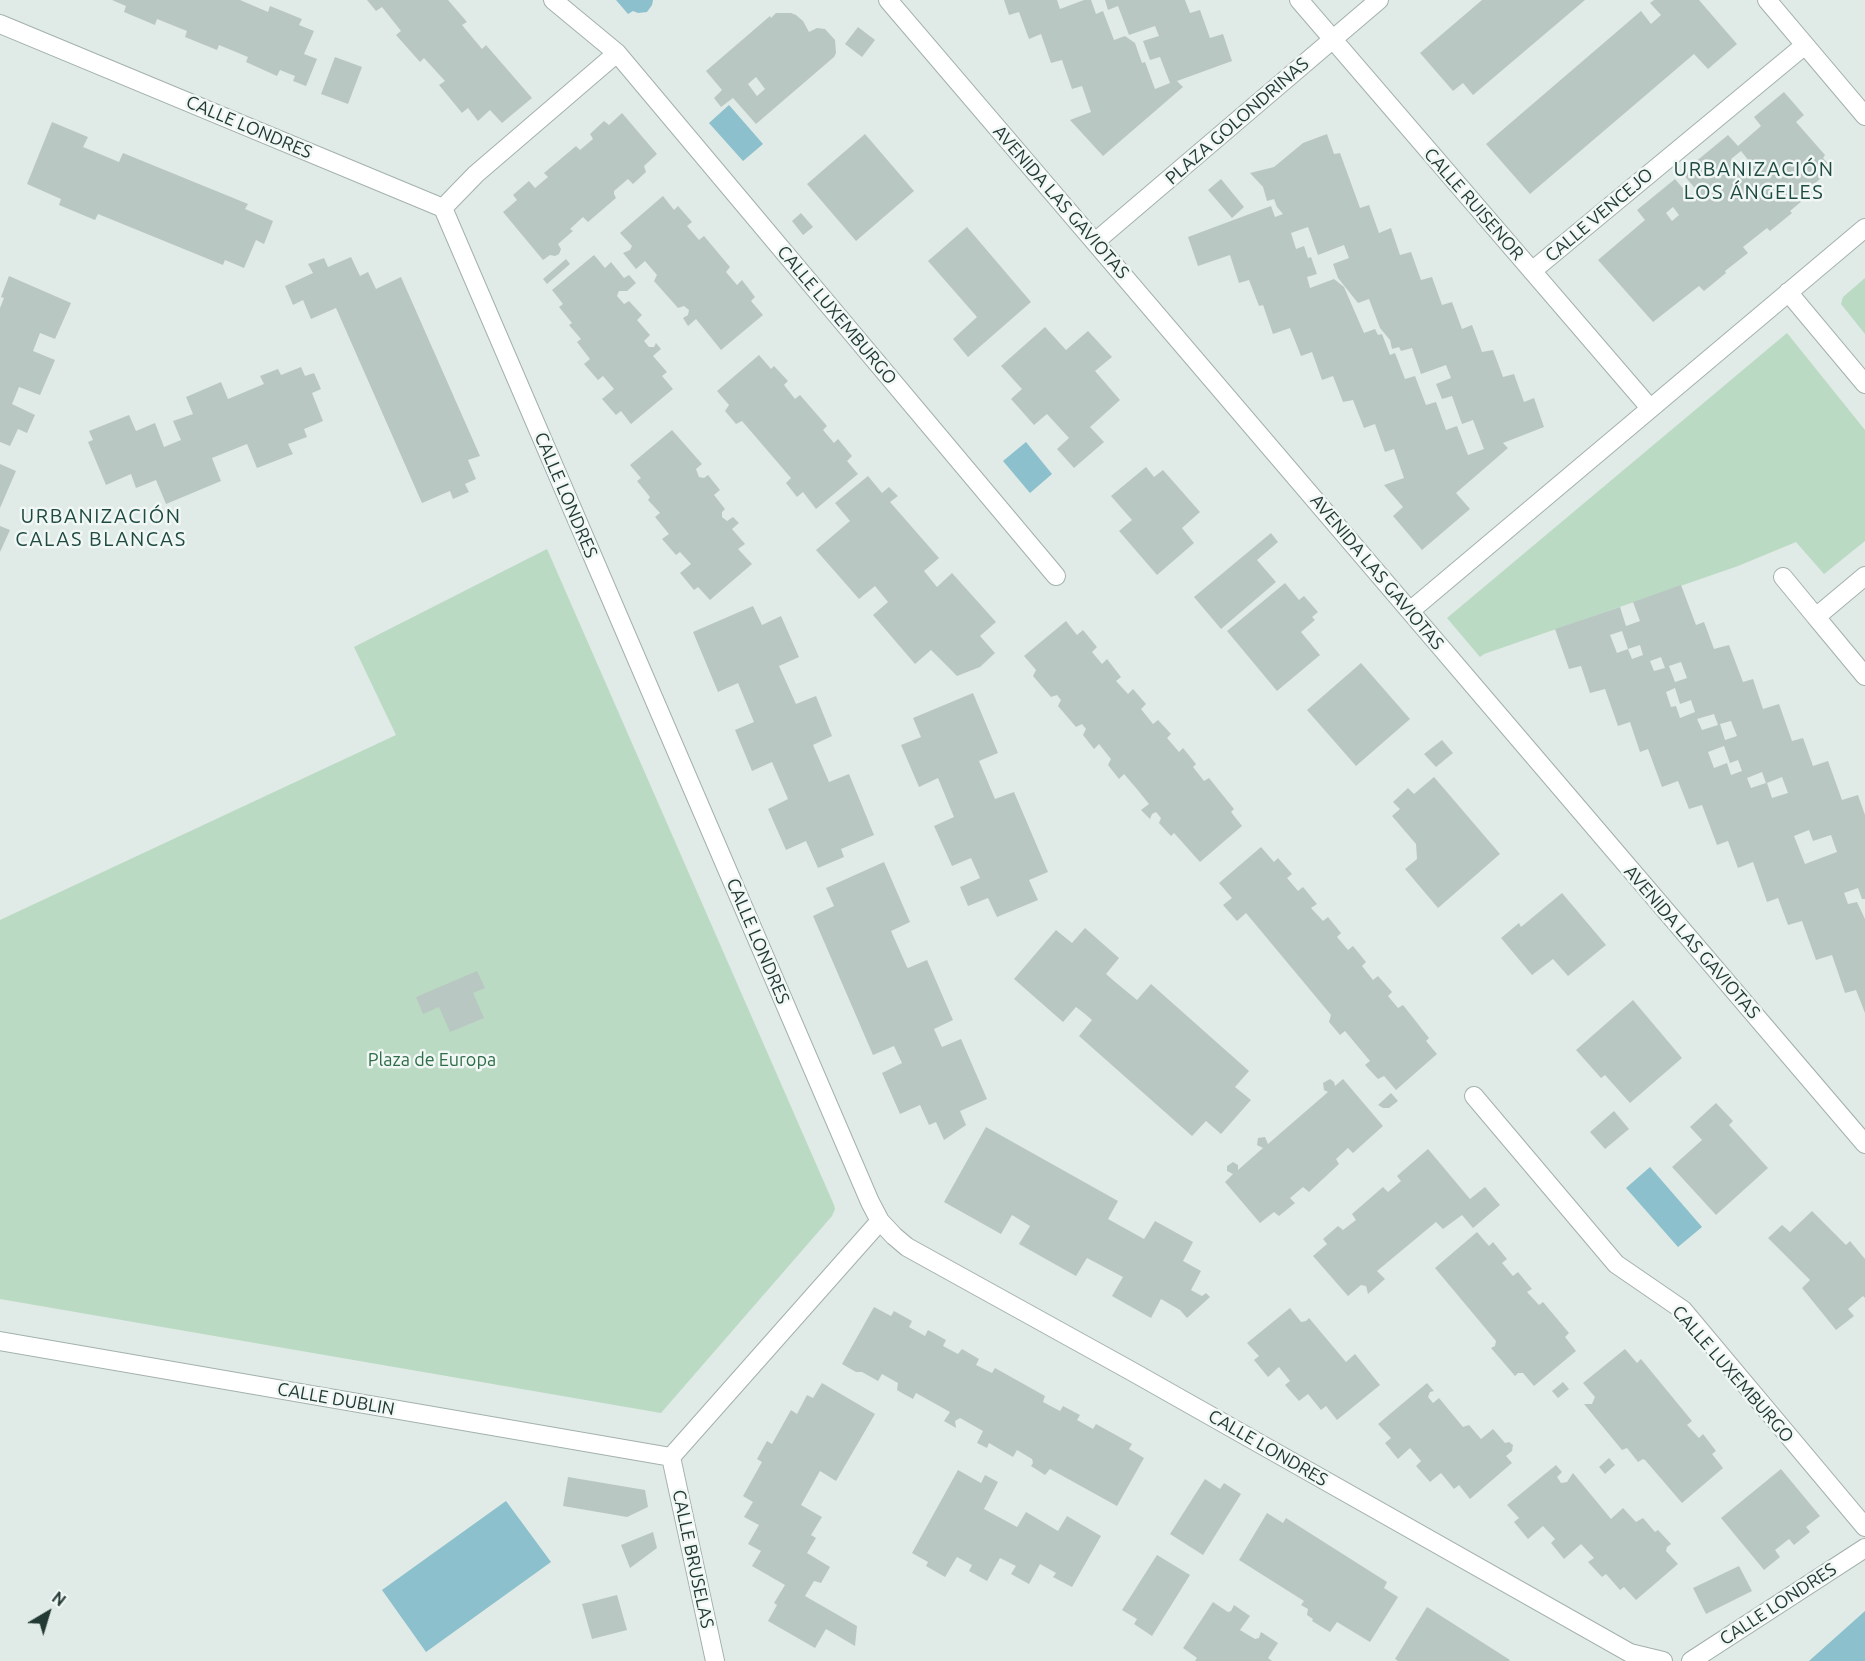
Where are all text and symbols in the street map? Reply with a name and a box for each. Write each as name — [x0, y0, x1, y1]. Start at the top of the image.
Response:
street label: PLAZA GOLONDRINAS — [1161, 53, 1313, 189]
street label: CALLE LONDRES — [183, 91, 315, 163]
street label: AVENIDA LAS GAVIOTAS — [989, 121, 1133, 283]
street label: CALLE RUISENOR — [1419, 144, 1529, 264]
district label: URBANIZACIÓN LOS ÁNGELES — [1674, 157, 1834, 204]
street label: CALLE VENCEJO — [1541, 164, 1657, 266]
street label: CALLE LUXEMBURGO — [773, 241, 901, 389]
street label: CALLE LONDRES — [530, 429, 602, 561]
street label: AVENIDA LAS GAVIOTAS — [1306, 490, 1448, 654]
district label: URBANIZACIÓN CALAS BLANCAS — [15, 504, 187, 551]
street label: AVENIDA LAS GAVIOTAS — [1620, 861, 1764, 1023]
street label: CALLE LONDRES — [722, 875, 794, 1007]
park label: Plaza de Europa — [368, 1049, 496, 1071]
street label: CALLE LUXEMBURGO — [1668, 1301, 1798, 1447]
street label: CALLE DUBLIN — [276, 1378, 396, 1420]
street label: CALLE LONDRES — [1204, 1405, 1332, 1491]
street label: CALLE BRUSELAS — [668, 1488, 718, 1630]
street label: CALLE LONDRES — [1716, 1558, 1840, 1650]
north arrow — [18, 1583, 78, 1643]
text: N — [49, 1588, 69, 1610]

